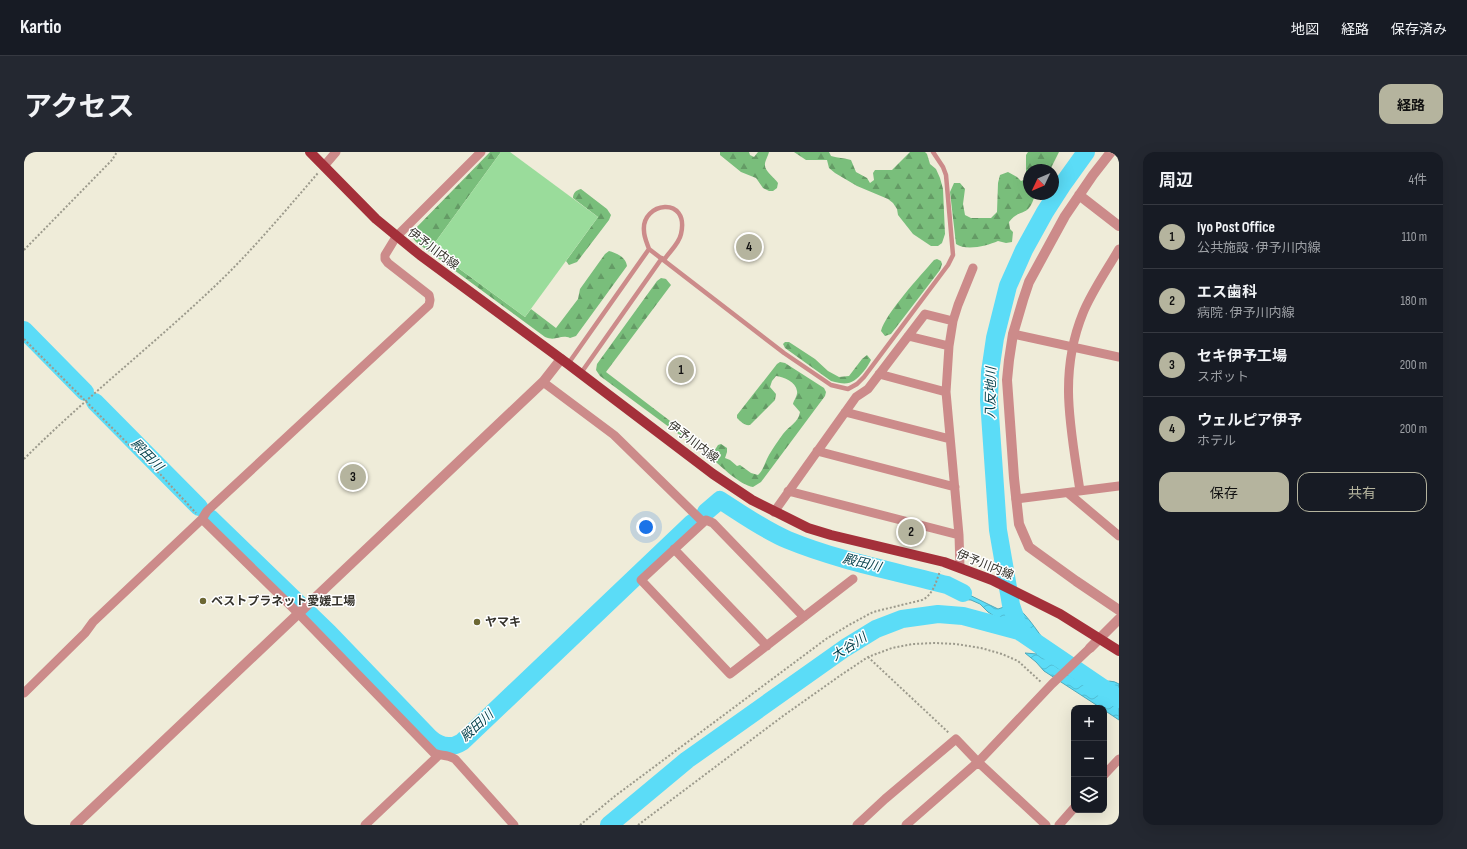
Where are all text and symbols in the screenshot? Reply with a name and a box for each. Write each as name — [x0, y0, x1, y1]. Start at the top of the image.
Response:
text: Kartio — [20, 16, 62, 39]
text: 地図 — [1291, 21, 1319, 38]
text: 経路 — [1341, 21, 1369, 38]
text: 保存済み — [1391, 21, 1447, 38]
button: 経路 — [1379, 84, 1443, 124]
text: アクセス — [24, 91, 135, 124]
north arrow — [1023, 164, 1059, 200]
text: 周辺 — [1159, 171, 1193, 191]
text: 4件 — [1409, 172, 1427, 188]
text: Iyo Post Office — [1197, 218, 1275, 237]
street label: 伊予川内線 — [405, 225, 461, 273]
text: 1 — [1169, 229, 1175, 245]
text: 110 m — [1402, 229, 1427, 245]
pin: 4 — [736, 232, 762, 262]
text: 公共施設 · 伊予川内線 — [1197, 240, 1321, 256]
text: エス歯科 — [1197, 283, 1257, 302]
text: 2 — [1169, 293, 1175, 309]
text: 180 m — [1401, 293, 1427, 309]
text: 病院 · 伊予川内線 — [1197, 305, 1295, 321]
text: セキ伊予工場 — [1197, 347, 1287, 366]
pin: 1 — [668, 355, 694, 385]
text: 3 — [1169, 357, 1175, 373]
text: 200 m — [1400, 357, 1427, 373]
water label: 八反地川 — [983, 365, 999, 419]
text: スポット — [1197, 369, 1249, 385]
text: ウェルピア伊予 — [1197, 411, 1302, 430]
street label: 伊予川内線 — [665, 418, 721, 466]
text: 4 — [1169, 421, 1175, 437]
text: 200 m — [1400, 421, 1427, 437]
text: ホテル — [1197, 433, 1236, 449]
water label: 殿田川 — [128, 436, 168, 476]
pin: 3 — [340, 462, 366, 492]
button: 保存 — [1159, 472, 1289, 512]
button: 共有 — [1297, 472, 1427, 512]
your location — [636, 517, 656, 537]
pin: 2 — [898, 517, 924, 547]
street label: 伊予川内線 — [954, 547, 1016, 583]
water label: 殿田川 — [841, 551, 885, 576]
place label: ベストプラネット愛媛工場 — [211, 594, 355, 609]
marker: ベストプラネット愛媛工場 — [198, 596, 208, 606]
place label: ヤマキ — [485, 615, 521, 630]
marker: ヤマキ — [472, 617, 482, 627]
water label: 大谷川 — [828, 629, 871, 664]
map controls — [1071, 705, 1107, 813]
button: + — [1071, 705, 1107, 741]
water label: 殿田川 — [457, 706, 498, 745]
button: − — [1071, 741, 1107, 777]
button: layers — [1071, 777, 1107, 813]

